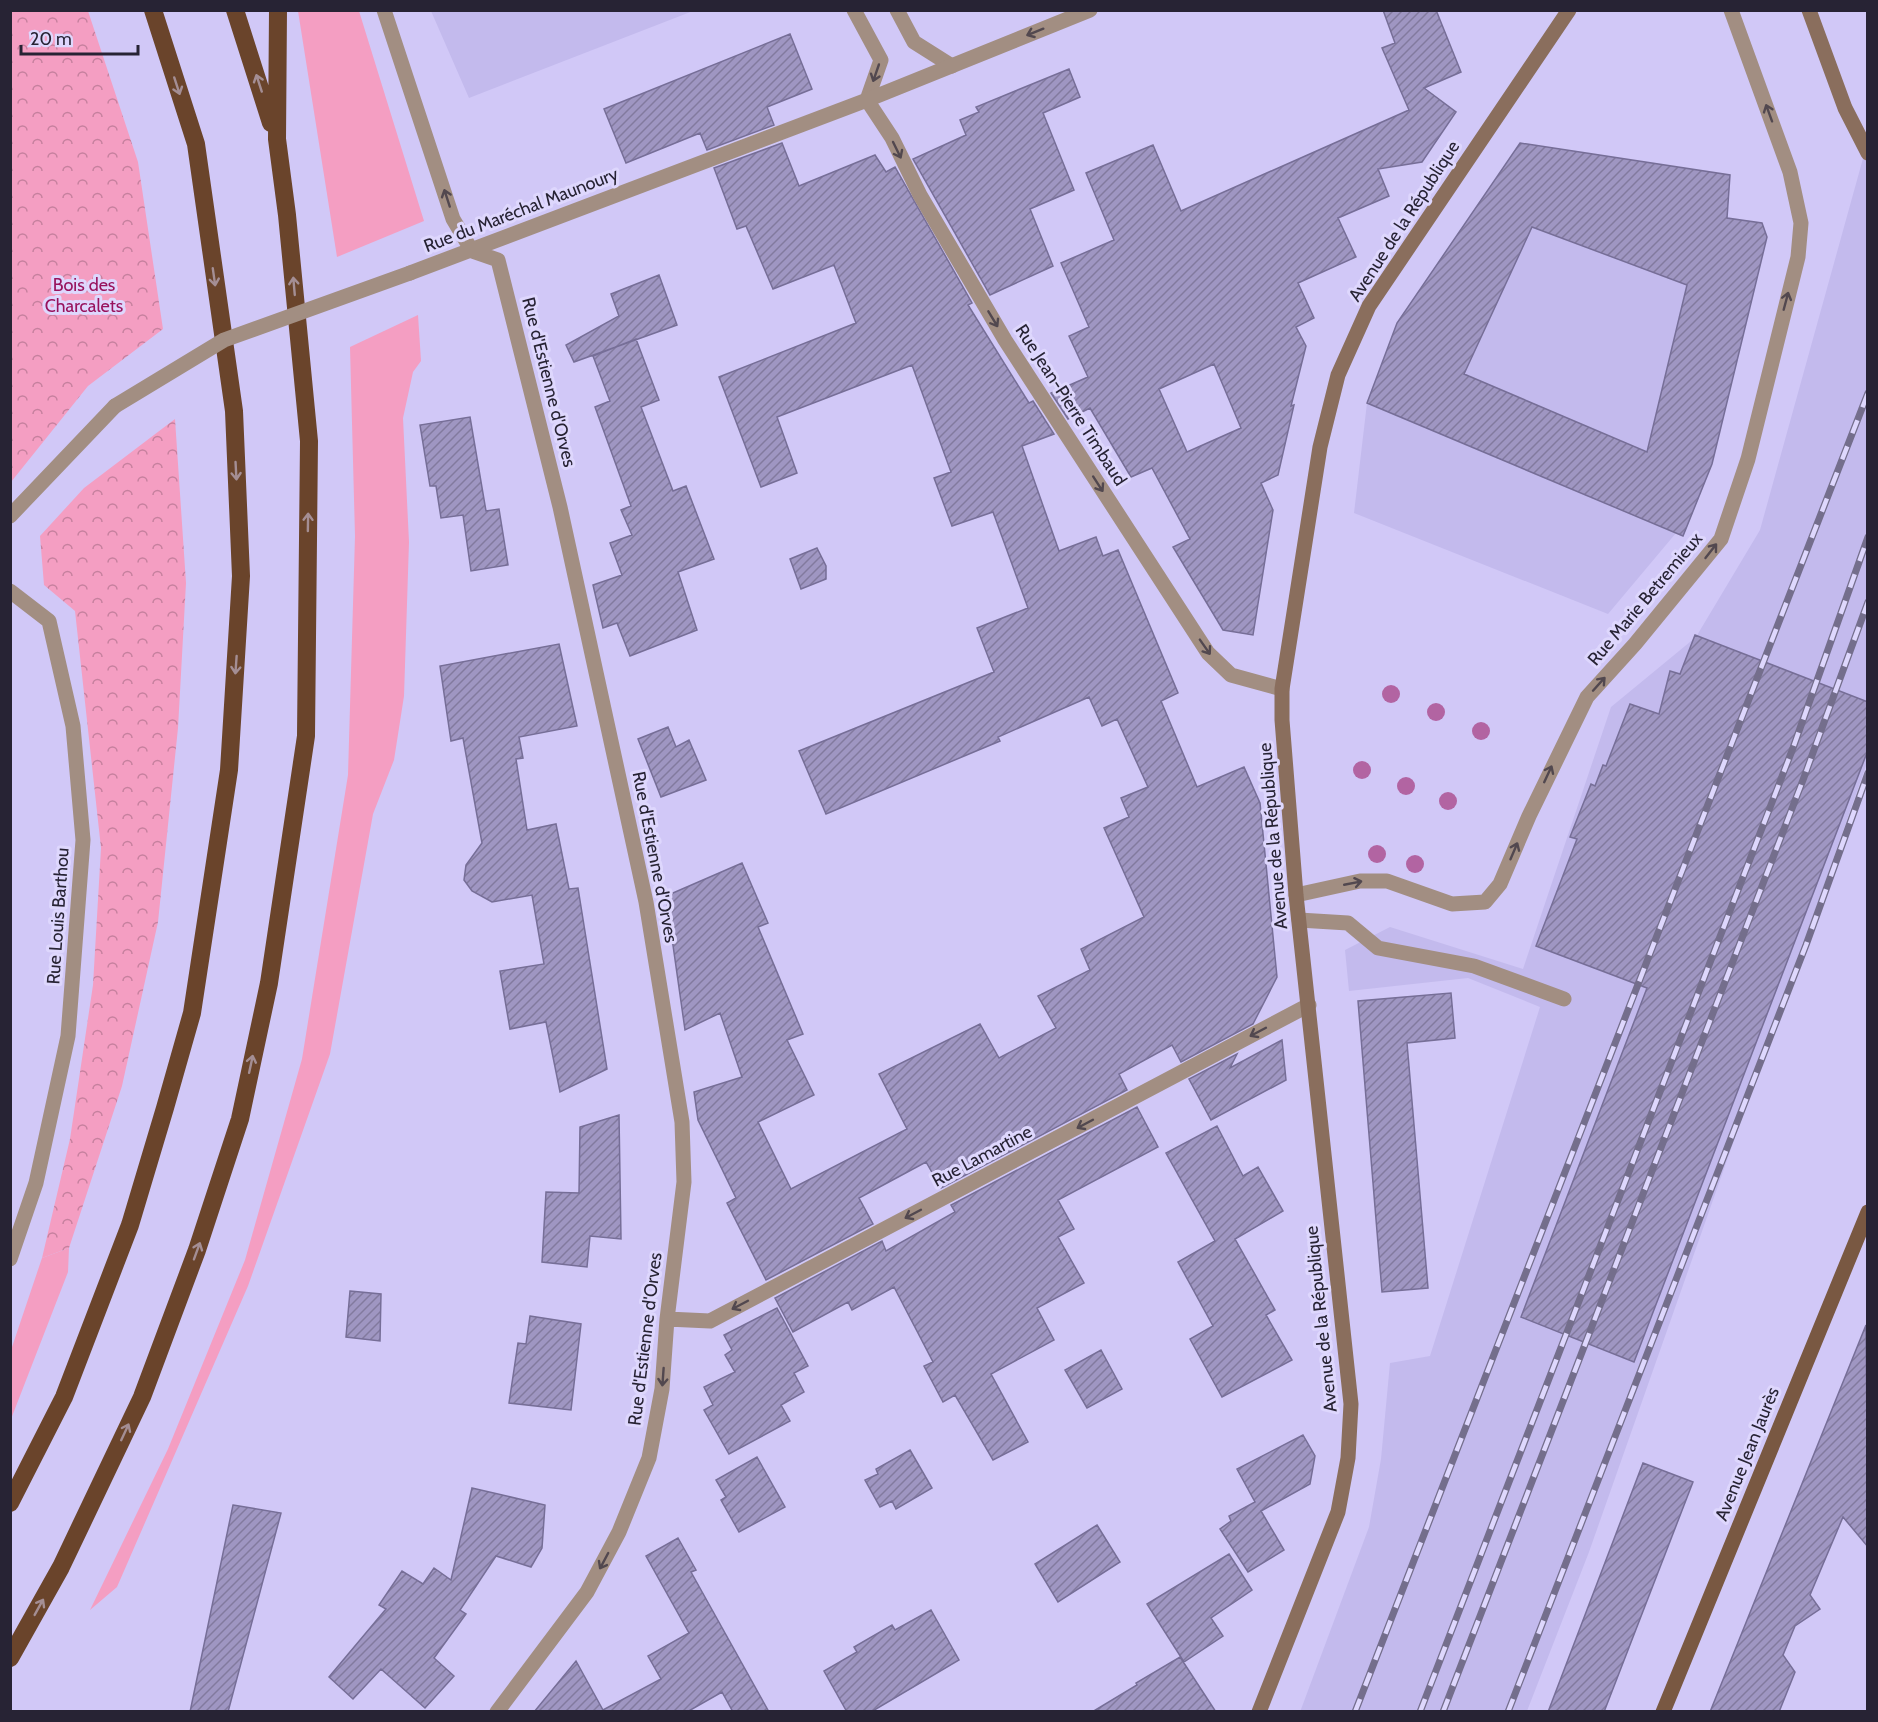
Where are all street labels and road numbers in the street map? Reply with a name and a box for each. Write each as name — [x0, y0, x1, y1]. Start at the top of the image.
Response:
street label: Avenue de la République — [1344, 136, 1464, 306]
street label: Rue du Maréchal Maunoury — [421, 163, 621, 257]
street label: Rue d'Estienne d'Orves — [517, 295, 581, 469]
street label: Rue Jean-Pierre Timbaud — [1011, 320, 1131, 490]
street label: Rue Marie Betremieux — [1583, 528, 1707, 670]
street label: Avenue de la République — [1254, 742, 1292, 930]
street label: Rue d'Estienne d'Orves — [628, 769, 682, 945]
street label: Rue Louis Barthou — [42, 847, 74, 985]
street label: Rue Lamartine — [928, 1120, 1036, 1192]
street label: Avenue de la République — [1300, 1225, 1342, 1413]
street label: Rue d'Estienne d'Orves — [623, 1251, 667, 1427]
street label: Avenue Jean Jaurès — [1710, 1384, 1784, 1524]

